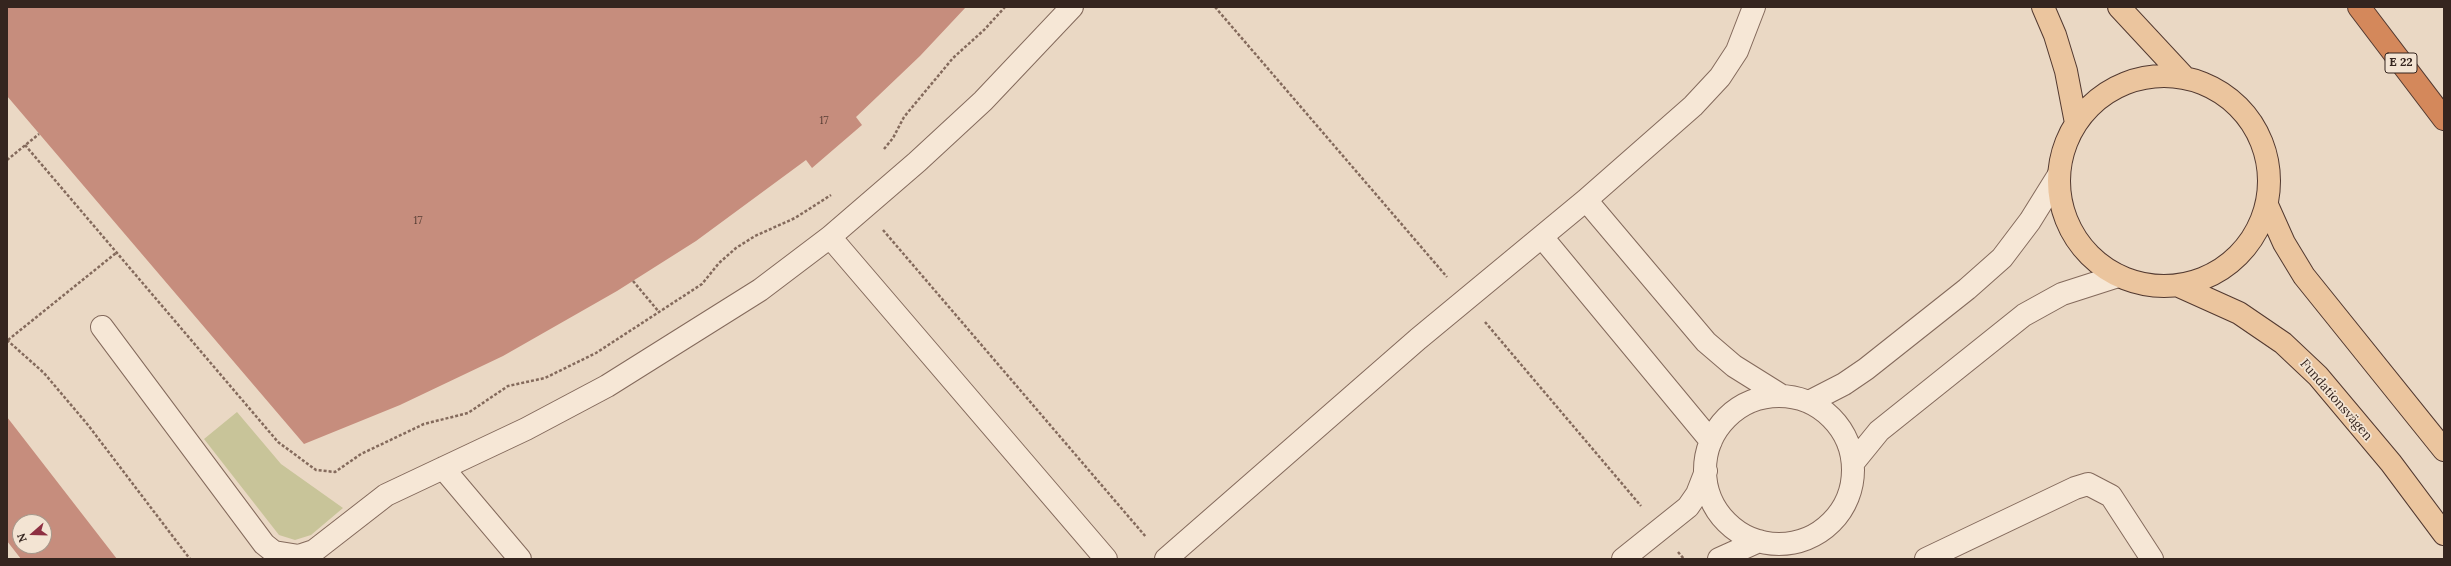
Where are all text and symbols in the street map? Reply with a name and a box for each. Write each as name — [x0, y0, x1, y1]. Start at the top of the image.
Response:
road number: E 22 — [2385, 53, 2417, 73]
house number: 17 — [819, 114, 829, 128]
house number: 17 — [413, 214, 423, 228]
street label: Fundationsvägen — [2297, 356, 2375, 444]
north arrow — [12, 514, 52, 554]
text: N — [14, 531, 30, 544]

